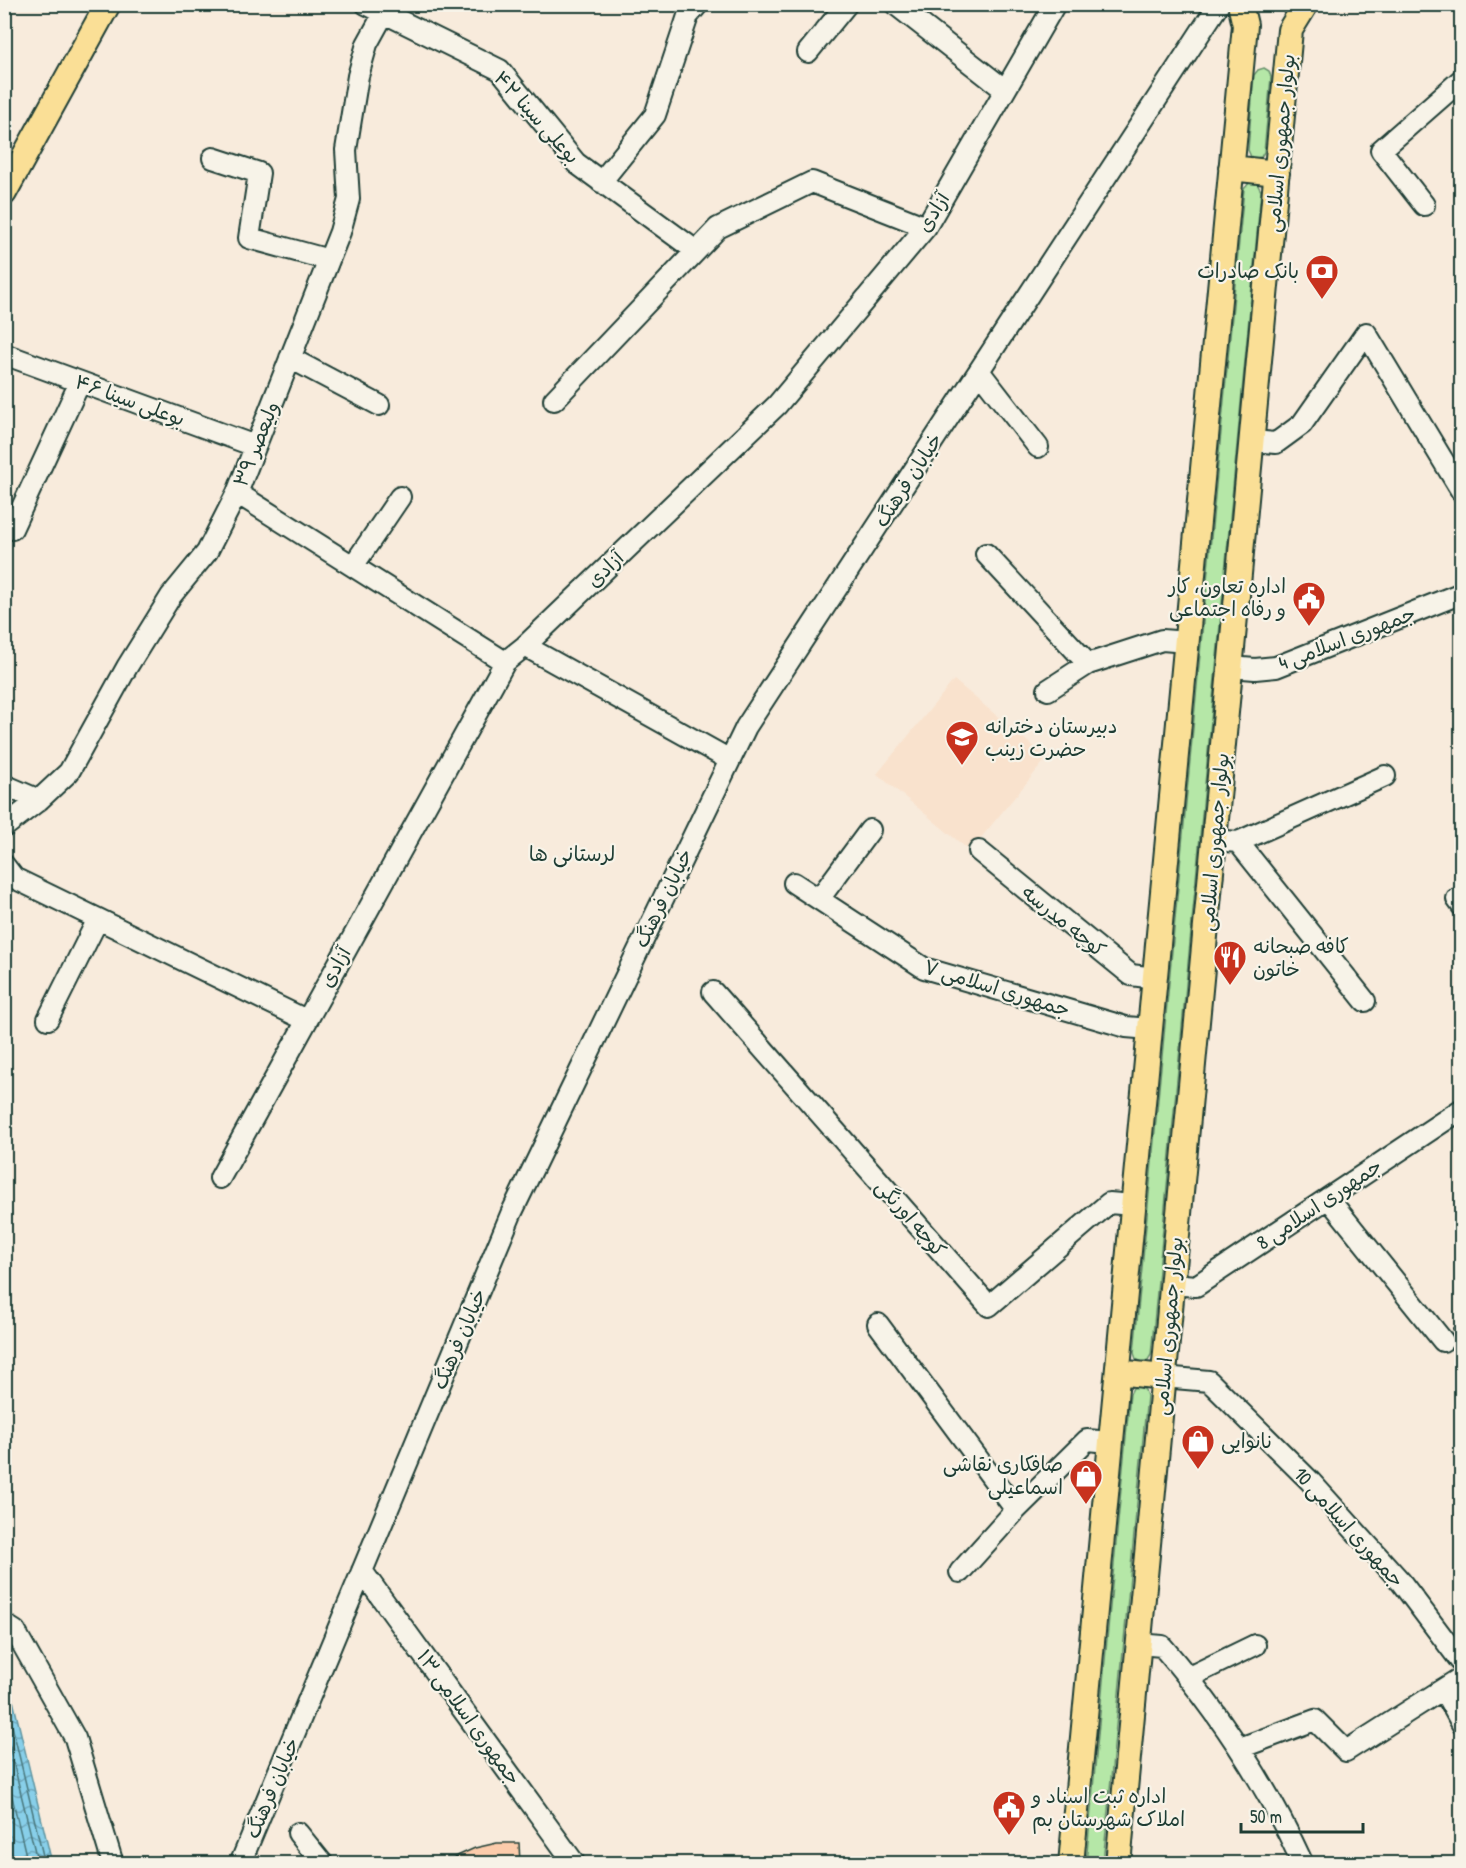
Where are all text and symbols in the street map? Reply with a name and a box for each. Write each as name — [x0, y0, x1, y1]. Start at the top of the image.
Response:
street label: بولوار جمهوری اسلامی — [1258, 52, 1302, 234]
street label: بوعلی سینا ۴۲ — [488, 64, 586, 169]
street label: آزادی — [910, 186, 956, 237]
bank icon: بانک صادرات — [1304, 253, 1340, 300]
place label: بانک صادرات — [1197, 257, 1299, 284]
street label: بوعلی سینا ۴۶ — [71, 367, 189, 432]
street label: ولیعصر ۳۹ — [226, 397, 285, 491]
street label: خیابان فرهنگ — [867, 427, 948, 532]
street label: آزادی — [580, 543, 630, 593]
place label: اداره تعاون، کار و رفاه اجتماعی — [1167, 572, 1286, 622]
public building icon: اداره تعاون، کار و رفاه اجتماعی — [1291, 580, 1327, 627]
street label: جمهوری اسلامی 4 — [1274, 599, 1420, 677]
place label: دبیرستان دخترانه حضرت زینب — [985, 712, 1117, 762]
school or university icon: دبیرستان دخترانه حضرت زینب — [944, 719, 980, 766]
street label: بولوار جمهوری اسلامی — [1192, 751, 1236, 933]
district label: لرستانی ها — [529, 839, 615, 868]
street label: خیابان فرهنگ — [627, 844, 698, 952]
street label: کوچه مدرسه — [1017, 878, 1112, 963]
place label: کافه صبحانه خاتون — [1253, 932, 1349, 982]
restaurant icon: کافه صبحانه خاتون — [1212, 939, 1248, 986]
street label: آزادی — [312, 941, 357, 992]
street label: جمهوری اسلامی ۷ — [920, 952, 1074, 1024]
street label: جمهوری اسلامی 8 — [1251, 1152, 1387, 1256]
street label: کوچه اورنگی — [870, 1173, 953, 1262]
street label: بولوار جمهوری اسلامی — [1146, 1235, 1190, 1417]
street label: خیابان فرهنگ — [425, 1284, 492, 1393]
shop icon: نانوایی — [1180, 1423, 1216, 1470]
place label: نانوایی — [1221, 1427, 1273, 1454]
place label: صافکاری نقاشی اسماعیلی — [943, 1450, 1063, 1500]
shop icon: صافکاری نقاشی اسماعیلی — [1068, 1458, 1104, 1505]
street label: جمهوری اسلامی 10 — [1287, 1461, 1411, 1593]
street label: جمهوری اسلامی ۱۳ — [410, 1644, 528, 1790]
street label: خیابان فرهنگ — [238, 1733, 305, 1842]
place label: اداره ثبت اسناد و املاک شهرستان بم — [1030, 1782, 1185, 1834]
public building icon: اداره ثبت اسناد و املاک شهرستان بم — [991, 1789, 1027, 1836]
scale bar — [1241, 1796, 1362, 1834]
text: 50 m — [1250, 1804, 1282, 1829]

